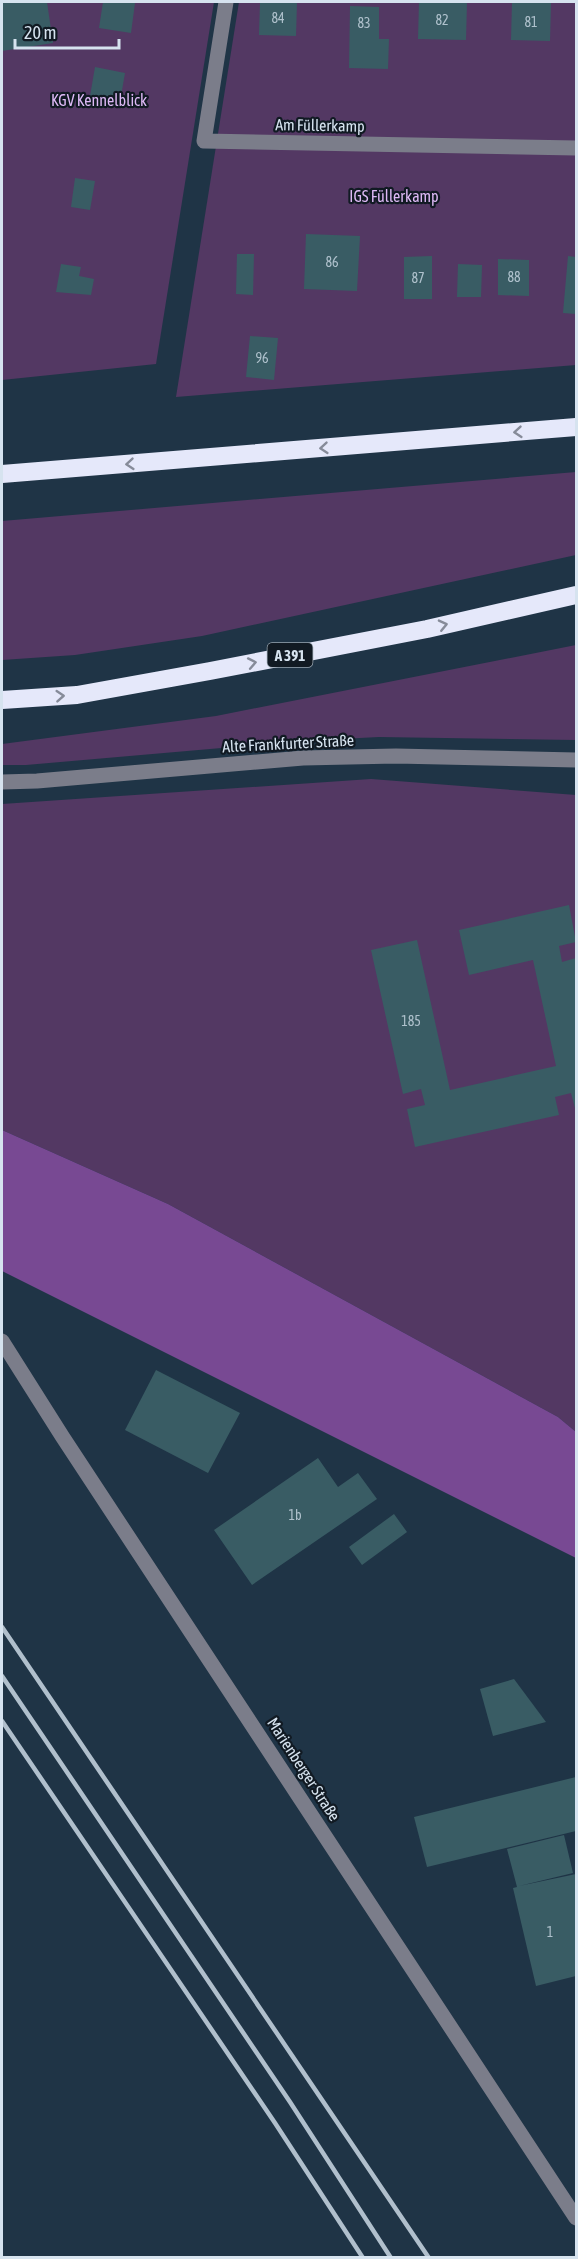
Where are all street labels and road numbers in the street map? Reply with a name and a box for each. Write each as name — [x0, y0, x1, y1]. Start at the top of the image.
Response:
street label: Am Füllerkamp — [275, 115, 365, 136]
road number: A 391 — [268, 643, 312, 667]
street label: Alte Frankfurter Straße — [222, 731, 354, 755]
street label: Marienberger Straße — [263, 1714, 344, 1825]

